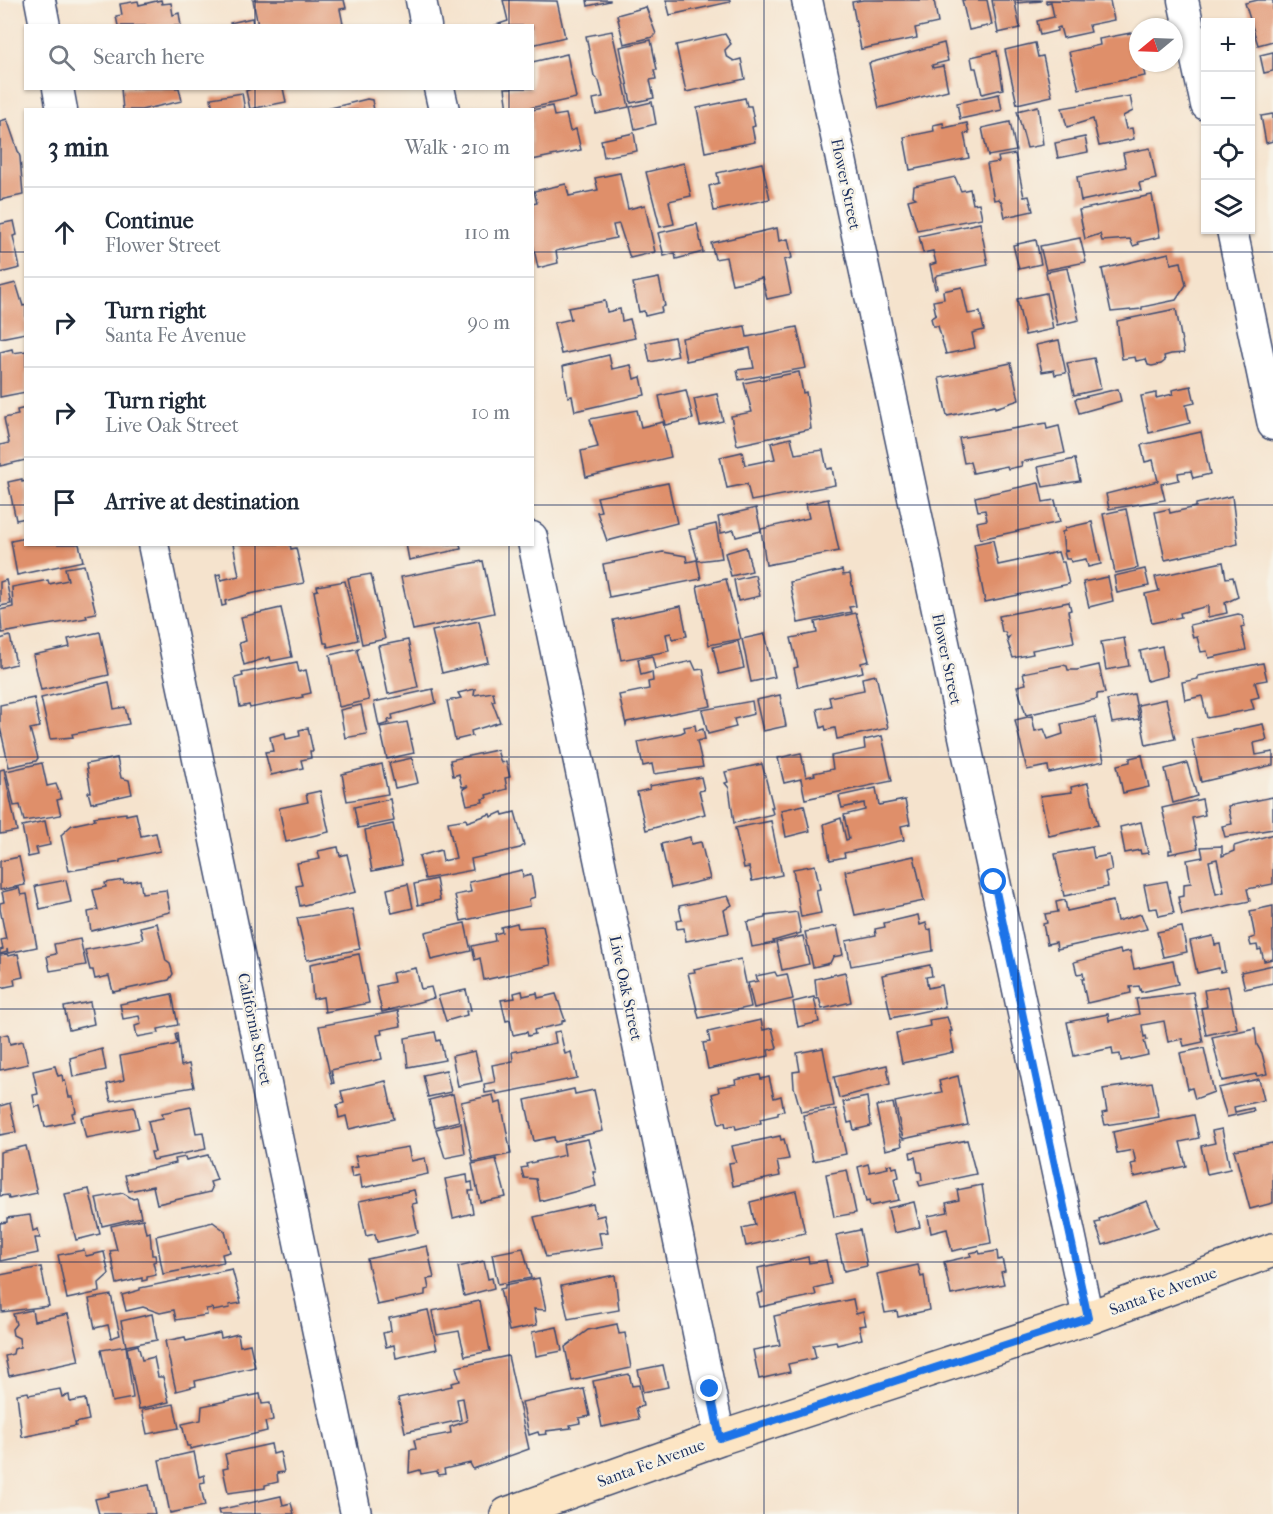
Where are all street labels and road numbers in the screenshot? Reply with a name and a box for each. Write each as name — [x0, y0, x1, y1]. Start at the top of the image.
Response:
street label: Flower Street — [827, 137, 865, 232]
street label: Flower Street — [928, 612, 966, 707]
street label: Live Oak Street — [606, 934, 646, 1043]
street label: California Street — [234, 971, 276, 1087]
street label: Santa Fe Avenue — [1107, 1263, 1219, 1319]
street label: Santa Fe Avenue — [595, 1435, 707, 1491]

